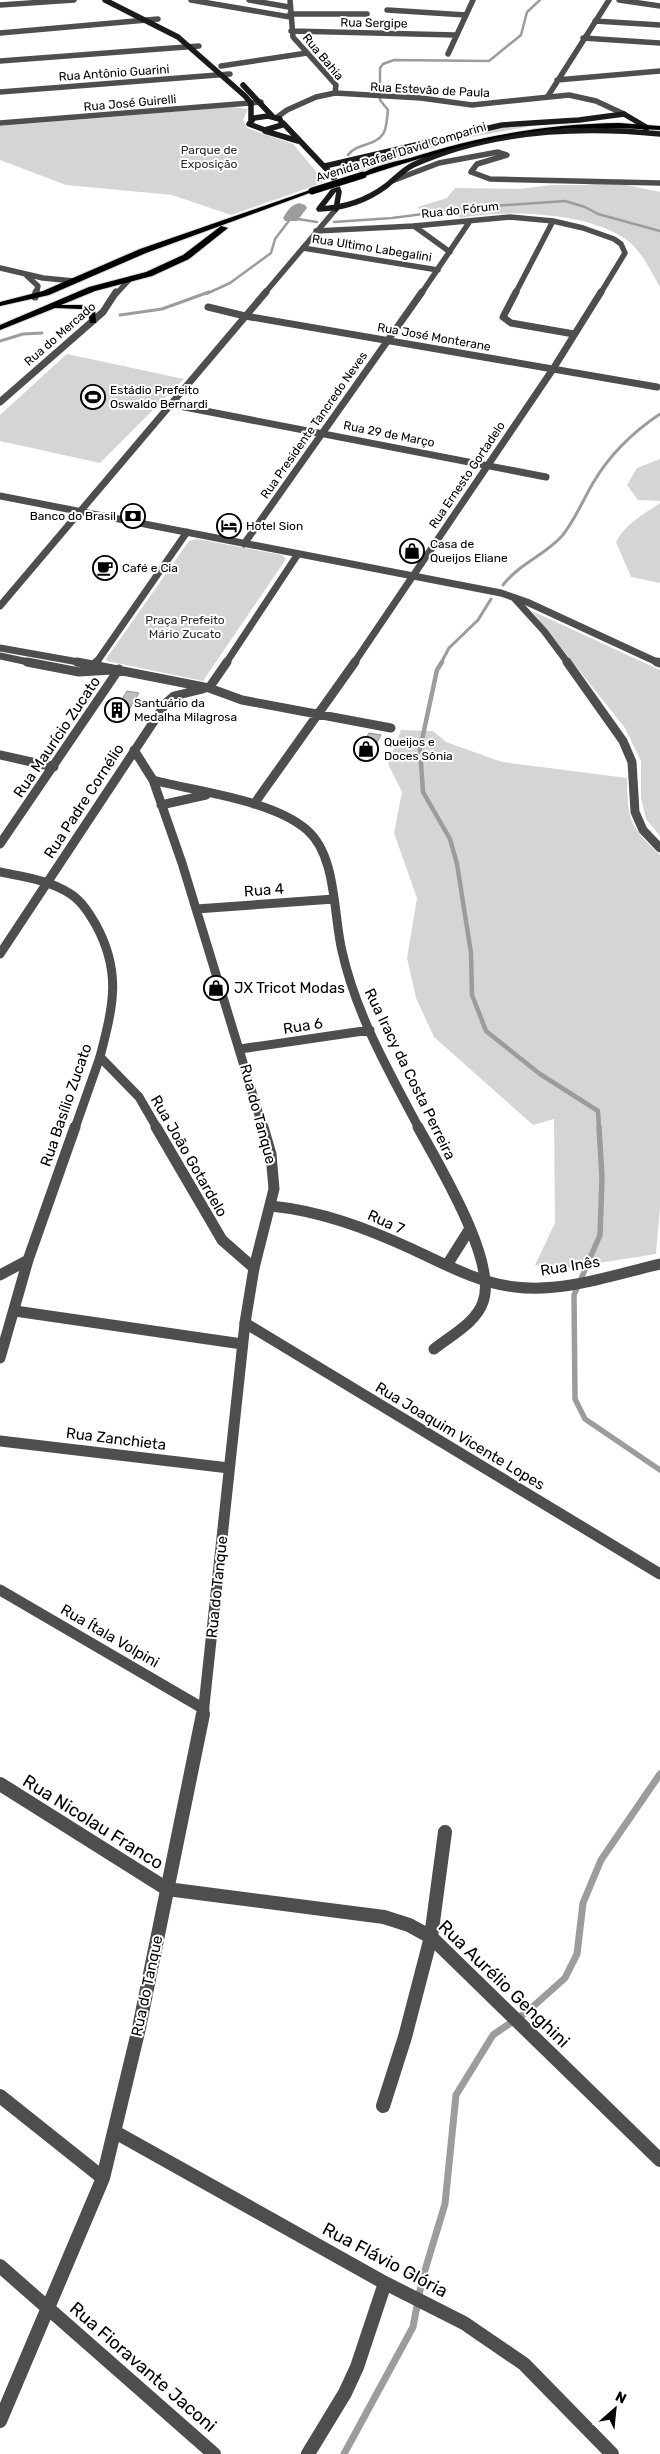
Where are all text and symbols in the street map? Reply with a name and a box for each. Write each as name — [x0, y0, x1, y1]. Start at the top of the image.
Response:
street label: Rua Sergipe — [340, 15, 408, 31]
street label: Rua Bahia — [300, 31, 346, 83]
street label: Rua Antônio Guarini — [58, 62, 170, 84]
street label: Rua Estevão de Paula — [370, 80, 490, 100]
street label: Rua José Guirelli — [83, 92, 177, 114]
street label: Avenida Rafael David Comparini — [314, 119, 488, 185]
park label: Parque de Exposição — [181, 143, 238, 171]
street label: Rua do Fórum — [421, 199, 499, 221]
street label: Rua Ultimo Labegalini — [311, 232, 433, 264]
street label: Rua do Mercado — [22, 299, 98, 369]
street label: Rua José Monterane — [376, 320, 492, 354]
street label: Rua Presidente Tancredo Neves — [258, 349, 370, 501]
place label: Estádio Prefeito Oswaldo Bernardi — [110, 383, 208, 411]
sports icon: Estádio Prefeito Oswaldo Bernardi — [80, 384, 106, 410]
street label: Rua 29 de Março — [342, 418, 436, 450]
street label: Rua Ernesto Gortadelo — [426, 419, 508, 531]
bank icon: Banco do Brasil — [120, 503, 146, 529]
place label: Banco do Brasil — [30, 509, 116, 523]
hotel icon: Hotel Sion — [216, 513, 242, 539]
place label: Hotel Sion — [246, 519, 303, 533]
place label: Casa de Queijos Eliane — [430, 537, 508, 565]
shop icon: Casa de Queijos Eliane — [399, 538, 425, 564]
cafe icon: Café e Cia — [92, 555, 118, 581]
place label: Café e Cia — [122, 561, 178, 575]
park label: Praça Prefeito Mário Zucato — [145, 613, 225, 641]
street label: Rua Maurício Zucato — [10, 673, 104, 801]
place label: Santuário da Medalha Milagrosa — [134, 696, 237, 724]
building icon: Santuário da Medalha Milagrosa — [104, 697, 130, 723]
place label: Queijos e Doces Sônia — [384, 735, 453, 763]
shop icon: Queijos e Doces Sônia — [353, 736, 379, 762]
street label: Rua Padre Cornélio — [40, 740, 128, 862]
street label: Rua 4 — [243, 880, 285, 900]
shop icon: JX Tricot Modas — [203, 975, 229, 1001]
place label: JX Tricot Modas — [234, 979, 345, 997]
street label: Rua Iracy da Costa Perreira — [361, 985, 459, 1163]
street label: Rua 6 — [282, 1014, 324, 1038]
street label: Rua Basílio Zucato — [37, 1041, 95, 1169]
street label: Rua do Tanque — [236, 1062, 280, 1166]
street label: Rua João Gotardelo — [147, 1092, 231, 1220]
street label: Rua 7 — [365, 1206, 408, 1238]
street label: Rua Inês — [539, 1252, 601, 1280]
street label: Rua Joaquim Vicente Lopes — [372, 1378, 548, 1494]
street label: Rua Zanchieta — [65, 1424, 167, 1454]
street label: Rua do Tanque — [203, 1535, 231, 1639]
street label: Rua Ítala Volpini — [58, 1600, 162, 1672]
street label: Rua Nicolau Franco — [19, 1770, 167, 1874]
street label: Rua Aurélio Genghini — [434, 1916, 574, 2052]
street label: Rua do Tanque — [128, 1934, 166, 2038]
street label: Rua Flávio Glória — [319, 2218, 451, 2302]
street label: Rua Fioravante Jaconi — [65, 2297, 221, 2437]
north arrow — [590, 2384, 640, 2434]
text: N — [612, 2388, 629, 2408]

